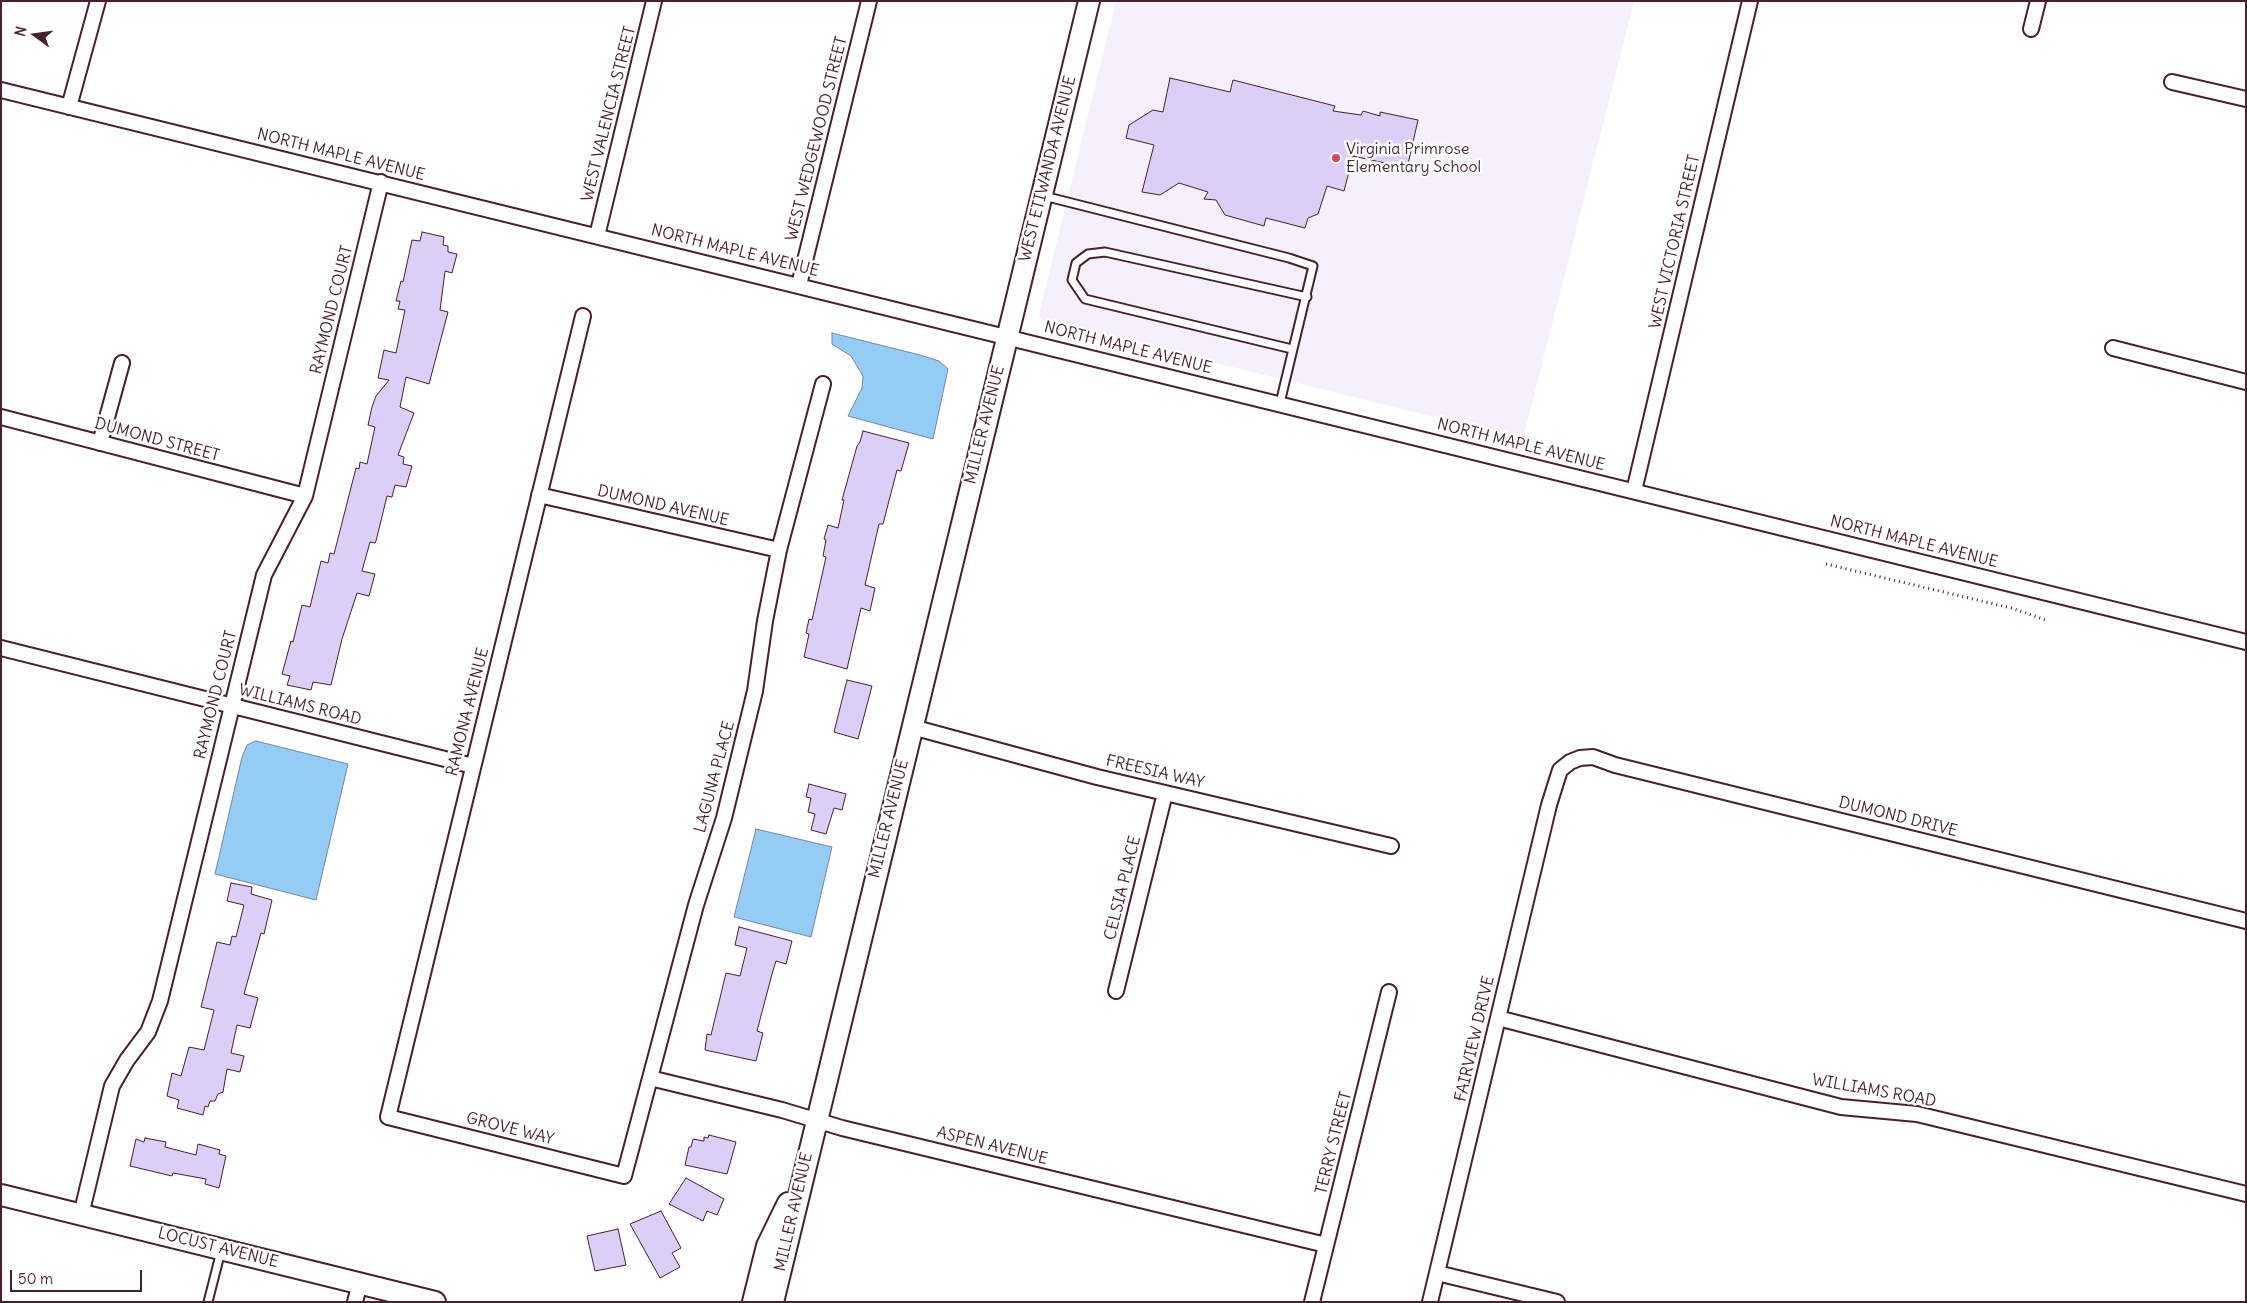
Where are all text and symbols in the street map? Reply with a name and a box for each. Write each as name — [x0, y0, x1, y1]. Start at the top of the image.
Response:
north arrow — [10, 10, 60, 60]
text: N — [11, 24, 30, 38]
street label: WEST VALENCIA STREET — [578, 24, 640, 204]
street label: WEST WEDGEWOOD STREET — [782, 35, 852, 243]
street label: WEST ETIWANDA AVENUE — [1016, 74, 1080, 264]
street label: NORTH MAPLE AVENUE — [255, 125, 427, 185]
place label: Virginia Primrose Elementary School — [1346, 139, 1481, 177]
marker: Virginia Primrose Elementary School — [1330, 152, 1342, 164]
street label: WEST VICTORIA STREET — [1646, 153, 1704, 331]
street label: NORTH MAPLE AVENUE — [649, 221, 821, 281]
street label: RAYMOND COURT — [307, 244, 357, 376]
street label: NORTH MAPLE AVENUE — [1042, 318, 1214, 378]
street label: MILLER AVENUE — [961, 364, 1009, 486]
street label: DUMOND STREET — [93, 414, 221, 466]
street label: NORTH MAPLE AVENUE — [1435, 415, 1607, 475]
street label: DUMOND AVENUE — [595, 482, 731, 530]
street label: NORTH MAPLE AVENUE — [1828, 512, 2000, 572]
street label: RAYMOND COURT — [191, 629, 241, 761]
street label: RAMONA AVENUE — [443, 646, 493, 778]
street label: WILLIAMS ROAD — [237, 680, 363, 730]
street label: LAGUNA PLACE — [691, 719, 739, 835]
street label: FREESIA WAY — [1104, 751, 1206, 793]
street label: MILLER AVENUE — [865, 758, 913, 880]
street label: DUMOND DRIVE — [1837, 793, 1959, 841]
street label: CELSIA PLACE — [1101, 834, 1145, 942]
street label: FAIRVIEW DRIVE — [1451, 974, 1499, 1104]
street label: WILLIAMS ROAD — [1810, 1071, 1938, 1111]
street label: TERRY STREET — [1312, 1090, 1356, 1196]
street label: GROVE WAY — [464, 1109, 556, 1149]
street label: ASPEN AVENUE — [935, 1123, 1049, 1169]
street label: MILLER AVENUE — [771, 1151, 817, 1273]
street label: LOCUST AVENUE — [156, 1224, 280, 1272]
scale bar — [12, 1260, 145, 1292]
text: 50 m — [18, 1269, 53, 1288]

